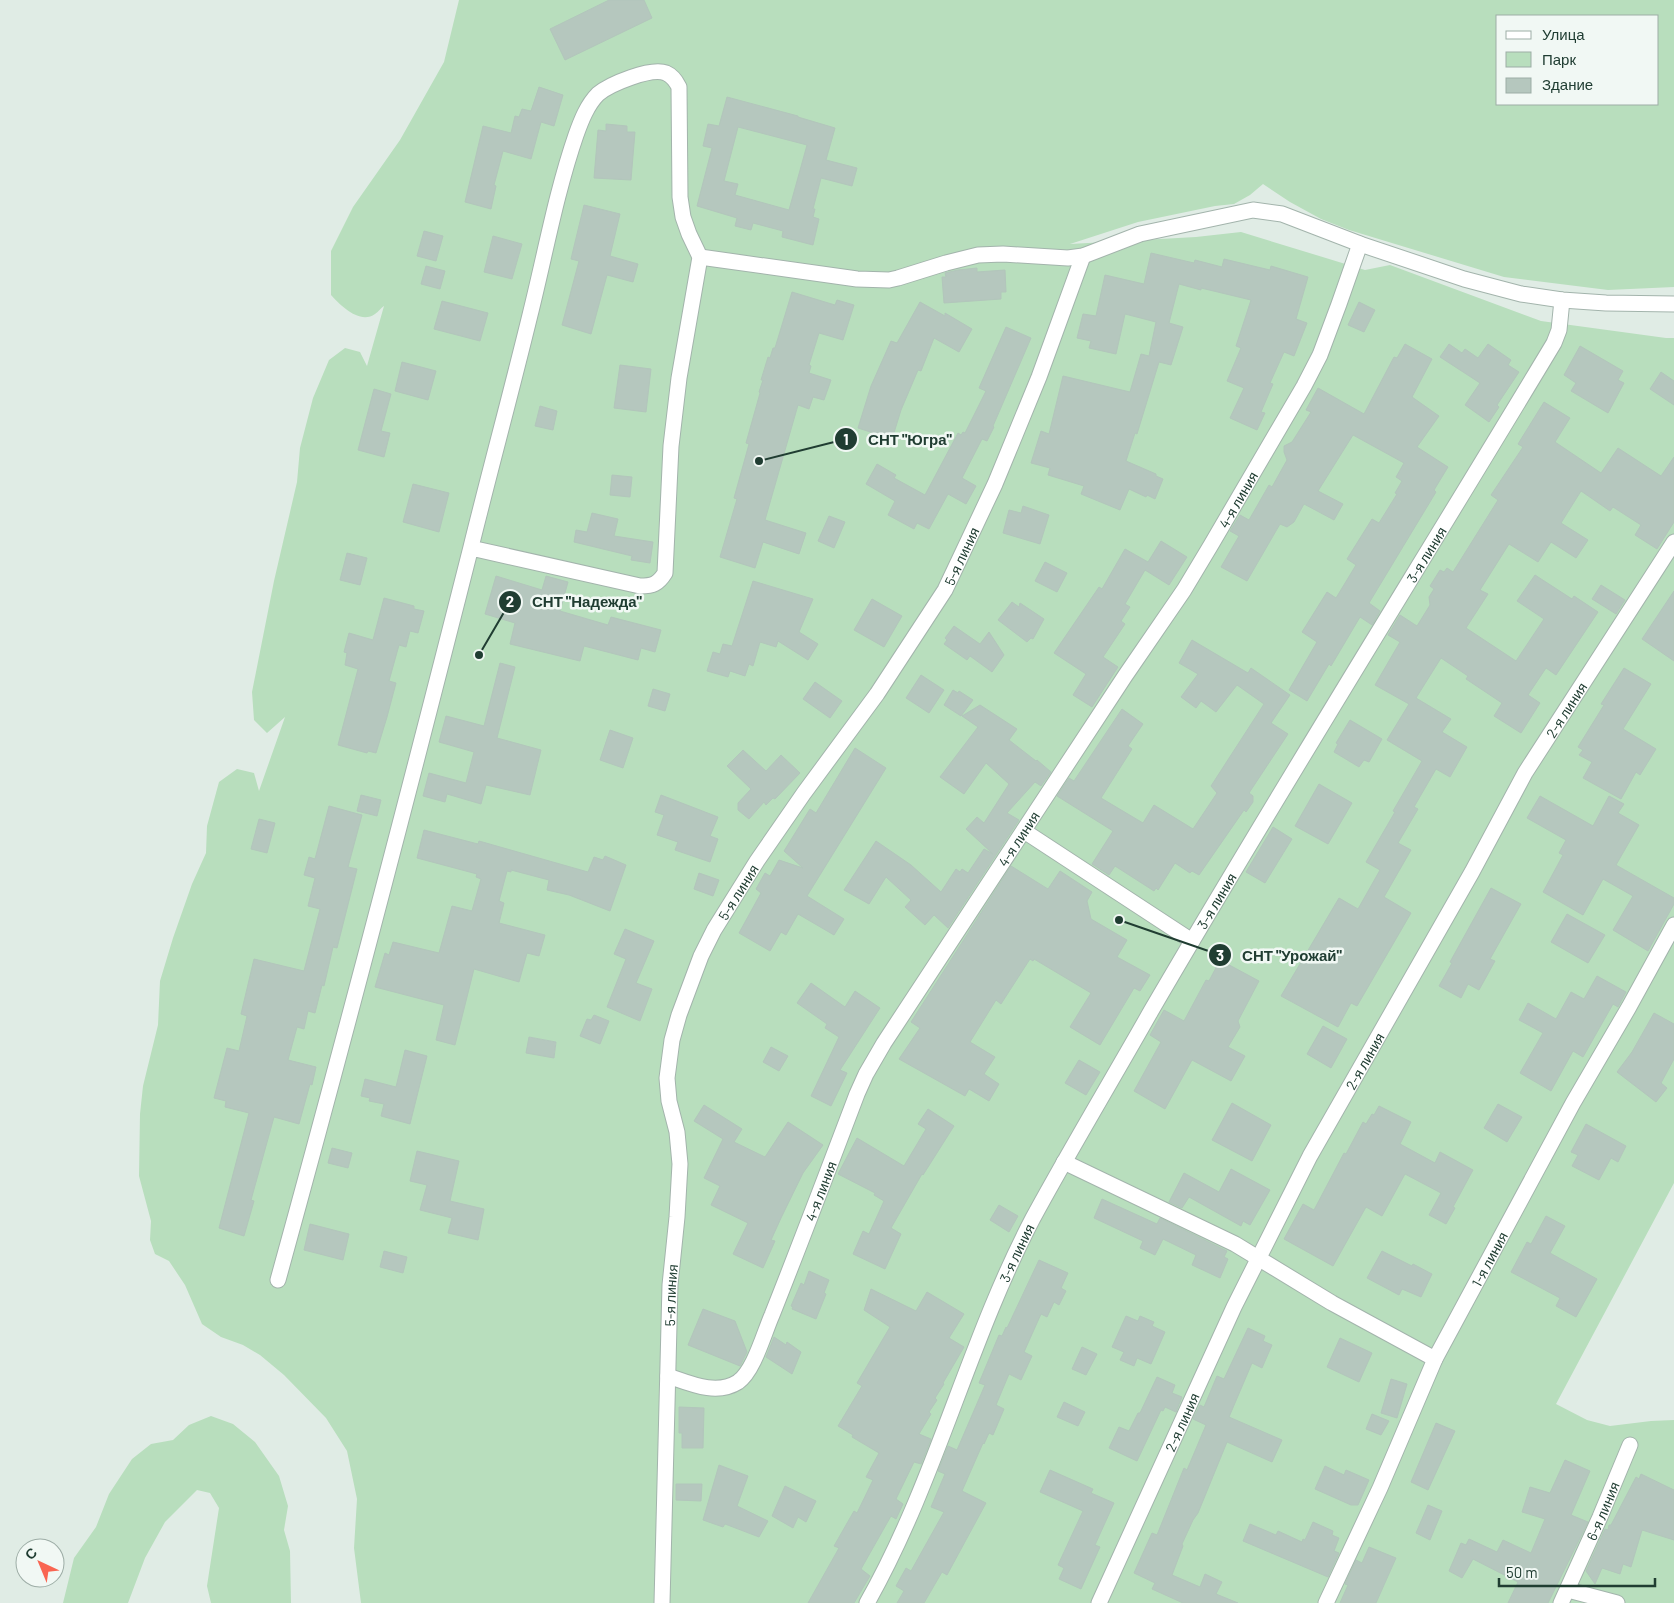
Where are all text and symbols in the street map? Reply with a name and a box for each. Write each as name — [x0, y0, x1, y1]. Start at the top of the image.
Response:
legend — [1496, 15, 1659, 105]
text: Улица — [1542, 25, 1585, 43]
text: Парк — [1542, 50, 1576, 68]
text: Здание — [1542, 75, 1593, 93]
callout: СНТ "Югра" — [833, 424, 962, 454]
text: 1 — [843, 430, 849, 448]
text: СНТ "Югра" — [868, 430, 953, 448]
street label: 4-я линия — [1214, 468, 1261, 531]
street label: 3-я линия — [1402, 523, 1449, 585]
street label: 5-я линия — [940, 524, 982, 588]
callout: СНТ "Надежда" — [497, 587, 652, 617]
text: 2 — [506, 592, 514, 610]
text: СНТ "Надежда" — [532, 592, 643, 610]
street label: 2-я линия — [1542, 679, 1590, 741]
street label: 4-я линия — [994, 808, 1043, 869]
street label: 5-я линия — [714, 861, 761, 923]
street label: 3-я линия — [1193, 869, 1239, 932]
callout: СНТ "Урожай" — [1207, 940, 1352, 970]
text: 3 — [1216, 946, 1224, 964]
text: СНТ "Урожай" — [1242, 946, 1343, 964]
street label: 2-я линия — [1341, 1029, 1387, 1092]
street label: 4-я линия — [801, 1159, 839, 1223]
street label: 3-я линия — [995, 1221, 1037, 1284]
street label: 1-я линия — [1467, 1228, 1511, 1289]
street label: 5-я линия — [660, 1263, 681, 1326]
street label: 2-я линия — [1161, 1390, 1202, 1454]
street label: 6-я линия — [1582, 1479, 1622, 1543]
north arrow — [15, 1538, 65, 1588]
text: С — [21, 1544, 40, 1563]
scale bar — [1499, 1556, 1655, 1588]
text: 50 m — [1506, 1563, 1538, 1581]

